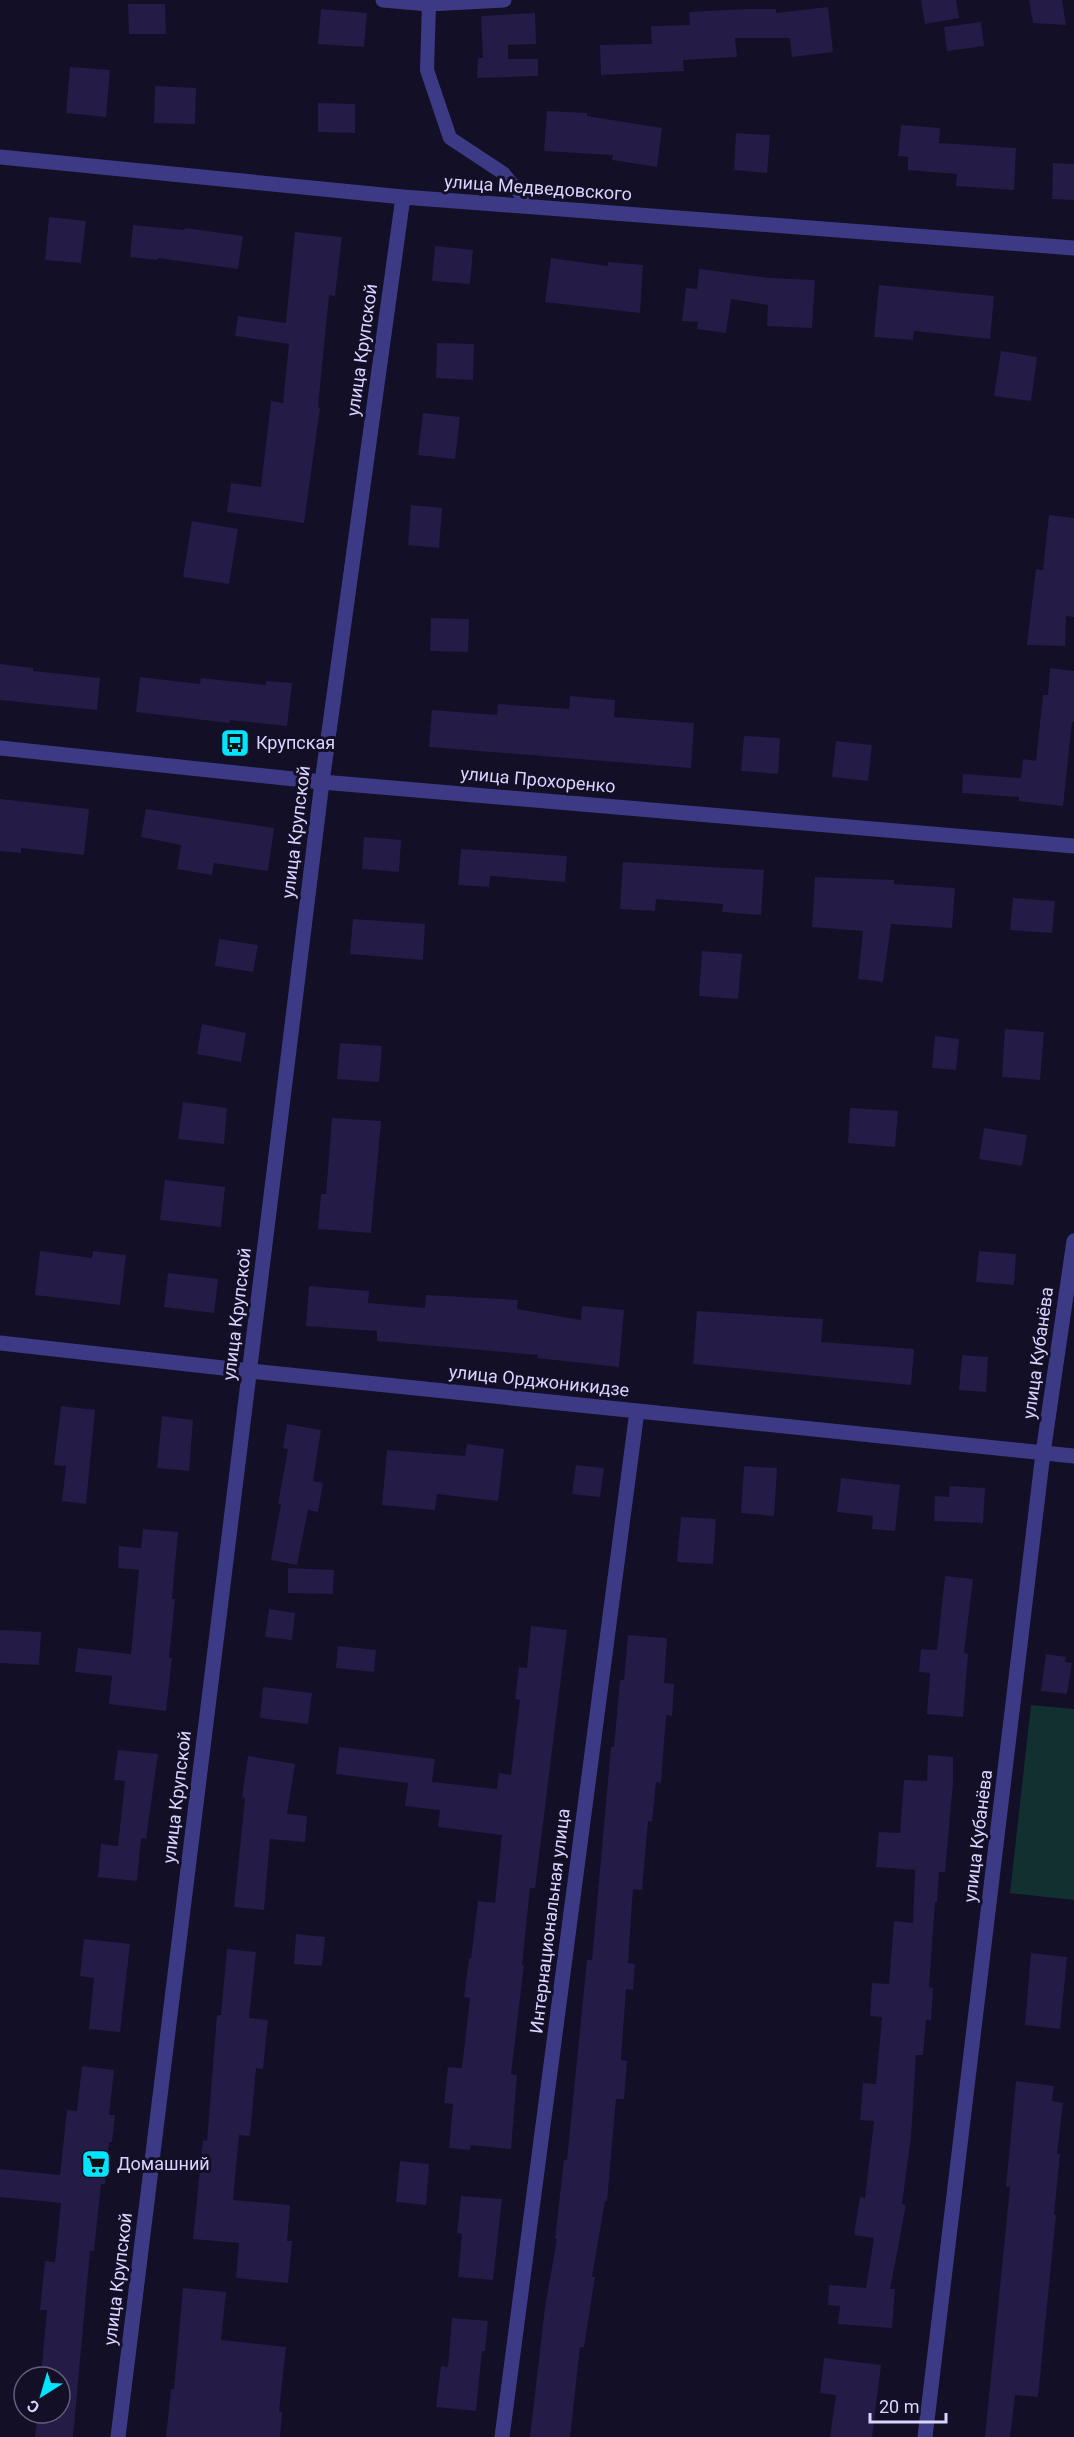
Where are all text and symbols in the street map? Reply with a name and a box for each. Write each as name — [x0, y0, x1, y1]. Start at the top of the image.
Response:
street label: улица Медведовского — [443, 170, 633, 205]
street label: улица Крупской — [342, 282, 381, 418]
bus stop icon: Крупская — [219, 727, 251, 759]
place label: Крупская — [256, 732, 335, 753]
street label: улица Прохоренко — [460, 762, 617, 797]
street label: улица Крупской — [277, 764, 314, 900]
street label: улица Крупской — [218, 1246, 255, 1382]
street label: улица Кубанёва — [1018, 1285, 1057, 1420]
street label: улица Орджоникидзе — [448, 1361, 630, 1400]
street label: улица Крупской — [158, 1729, 195, 1865]
street label: улица Кубанёва — [959, 1768, 996, 1903]
street label: Интернациональная улица — [525, 1807, 574, 2035]
supermarket icon: Домашний — [80, 2148, 112, 2180]
place label: Домашний — [117, 2153, 210, 2174]
street label: улица Крупской — [99, 2211, 136, 2347]
north arrow — [12, 2365, 72, 2425]
scale bar — [870, 2386, 946, 2424]
text: С — [23, 2396, 43, 2417]
text: 20 m — [879, 2396, 919, 2417]

